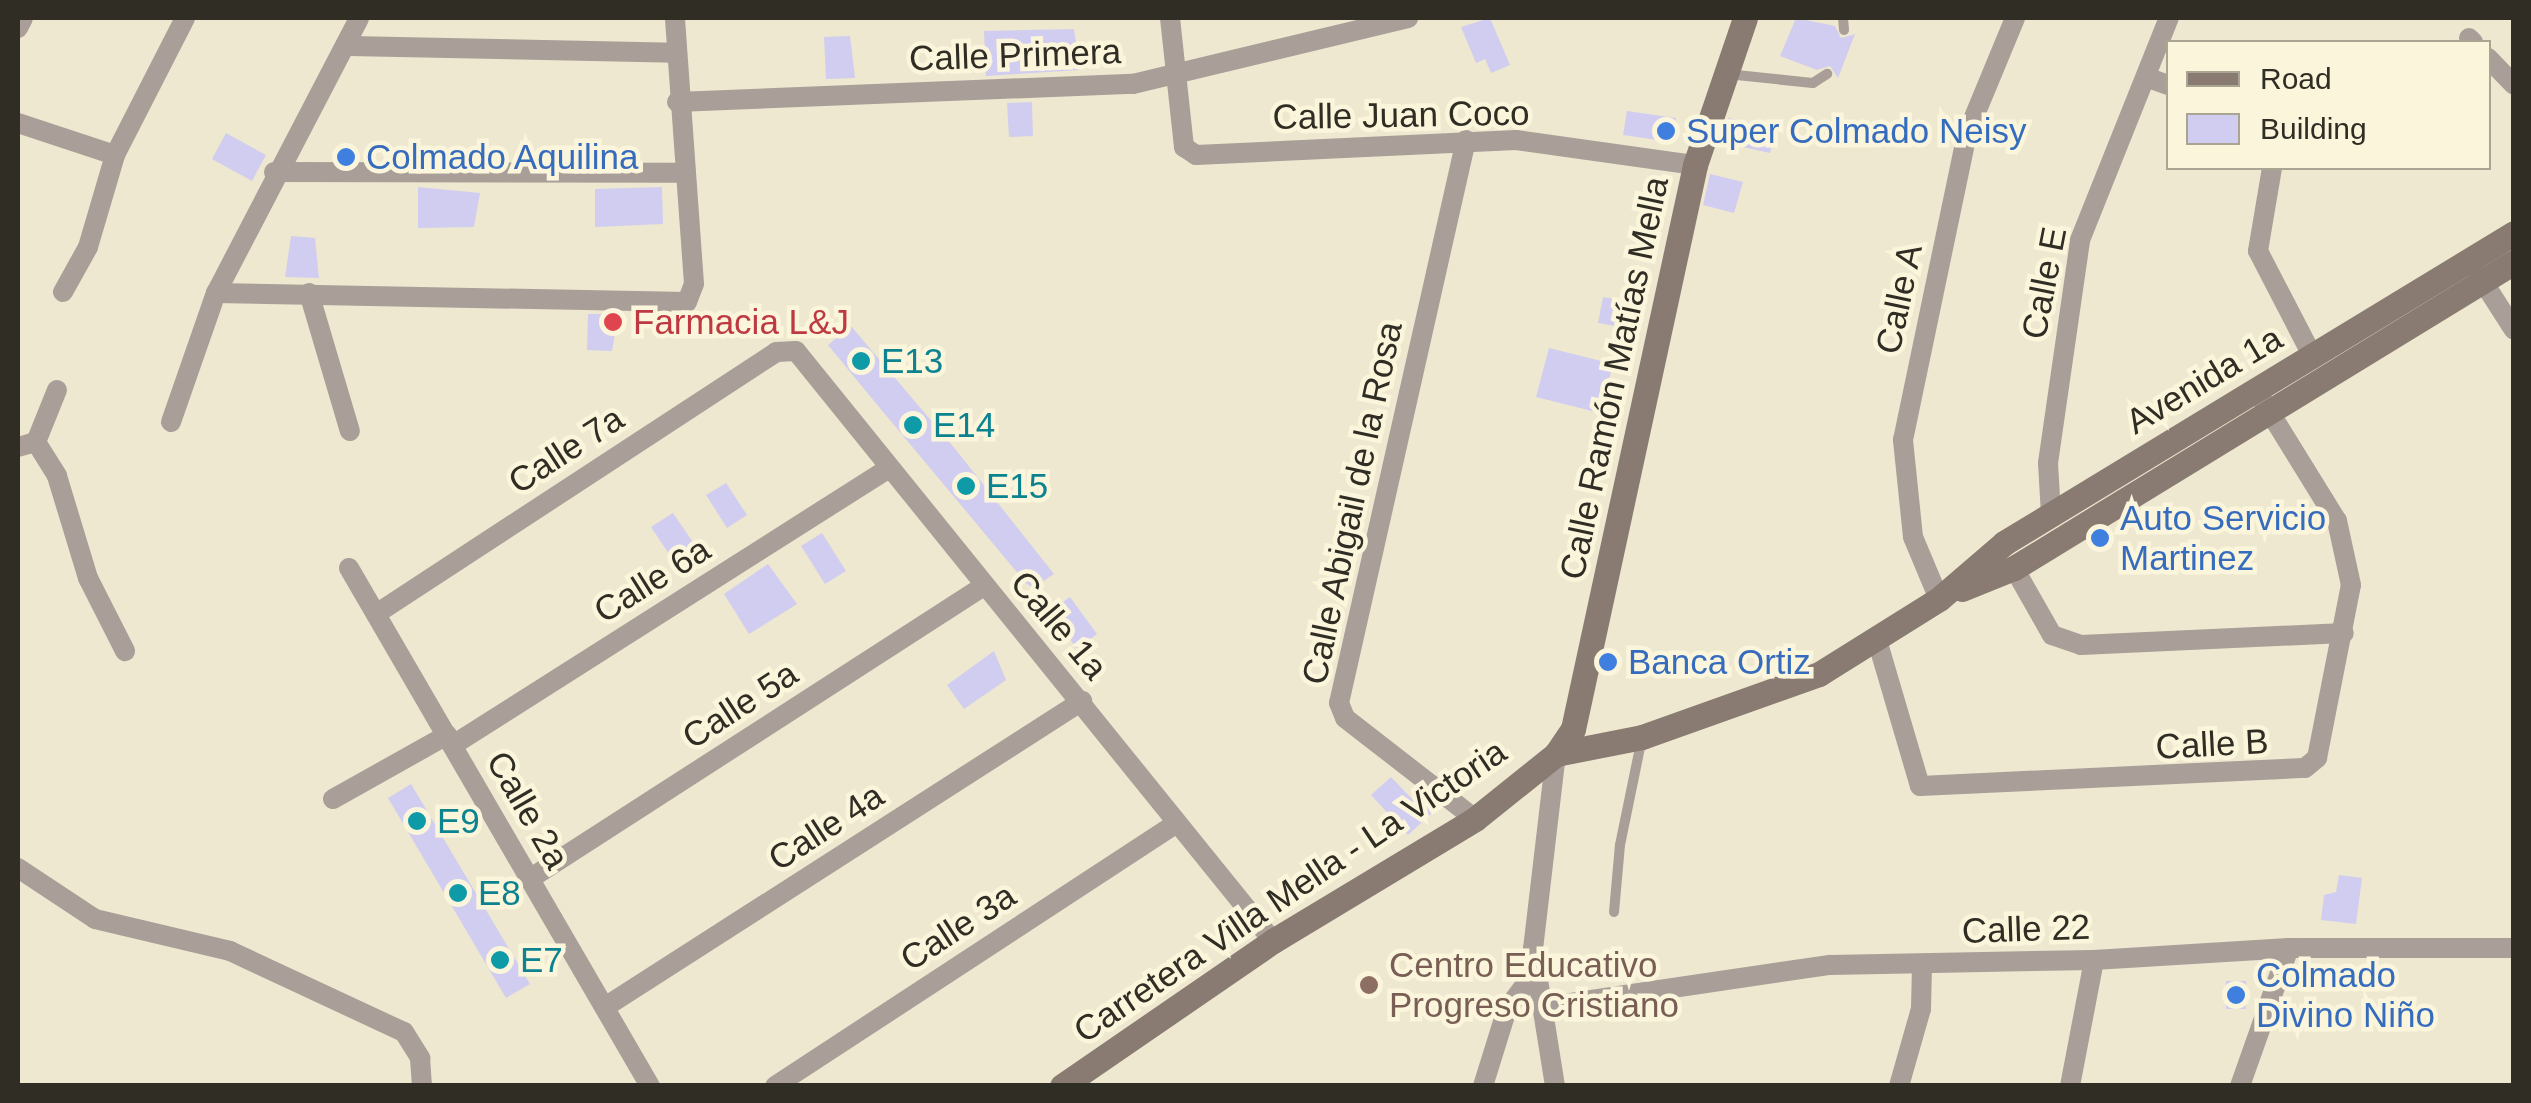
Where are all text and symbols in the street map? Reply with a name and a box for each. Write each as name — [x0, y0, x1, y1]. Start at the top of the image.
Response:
street label: Calle Primera — [908, 30, 1122, 80]
legend — [2166, 40, 2491, 170]
text: Road — [2260, 62, 2332, 95]
street label: Calle Juan Coco — [1272, 92, 1530, 138]
place label: Super Colmado Neisy — [1686, 110, 2026, 152]
text: Building — [2260, 112, 2367, 145]
marker: Super Colmado Neisy — [1655, 120, 1677, 142]
place label: Colmado Aquilina — [366, 136, 640, 178]
marker: Colmado Aquilina — [335, 146, 357, 168]
street label: Calle Ramón Matías Mella — [1551, 173, 1677, 583]
street label: Calle E — [2013, 224, 2075, 342]
street label: Calle A — [1867, 239, 1931, 359]
place label: Farmacia L&J — [633, 301, 849, 343]
marker: Farmacia L&J — [602, 311, 624, 333]
street label: Calle Abigail de la Rosa — [1293, 317, 1411, 689]
street label: Avenida 1a — [2118, 317, 2290, 443]
place label: E13 — [881, 340, 943, 382]
marker: E13 — [850, 350, 872, 372]
street label: Calle 7a — [501, 397, 631, 503]
place label: E14 — [933, 404, 995, 446]
marker: E14 — [902, 414, 924, 436]
place label: E15 — [986, 465, 1048, 507]
marker: E15 — [955, 475, 977, 497]
place label: Auto Servicio Martinez — [2120, 497, 2326, 579]
marker: Auto Servicio Martinez — [2089, 527, 2111, 549]
street label: Calle 6a — [586, 528, 718, 632]
street label: Calle 1a — [1002, 562, 1116, 688]
place label: Banca Ortiz — [1628, 641, 1811, 683]
marker: Banca Ortiz — [1597, 651, 1619, 673]
street label: Calle 5a — [675, 652, 805, 758]
street label: Calle B — [2155, 720, 2269, 768]
street label: Carretera Villa Mella - La Victoria — [1066, 730, 1514, 1052]
street label: Calle 2a — [478, 744, 578, 876]
street label: Calle 4a — [761, 774, 891, 880]
place label: E9 — [437, 800, 480, 842]
marker: E9 — [406, 810, 428, 832]
place label: E8 — [478, 872, 521, 914]
street label: Calle 3a — [893, 874, 1023, 980]
marker: E8 — [447, 882, 469, 904]
street label: Calle 22 — [1961, 906, 2091, 952]
place label: E7 — [520, 939, 563, 981]
place label: Centro Educativo Progreso Cristiano — [1389, 944, 1679, 1026]
marker: E7 — [489, 949, 511, 971]
place label: Colmado Divino Niño — [2256, 954, 2435, 1036]
marker: Centro Educativo Progreso Cristiano — [1358, 974, 1380, 996]
marker: Colmado Divino Niño — [2225, 984, 2247, 1006]

